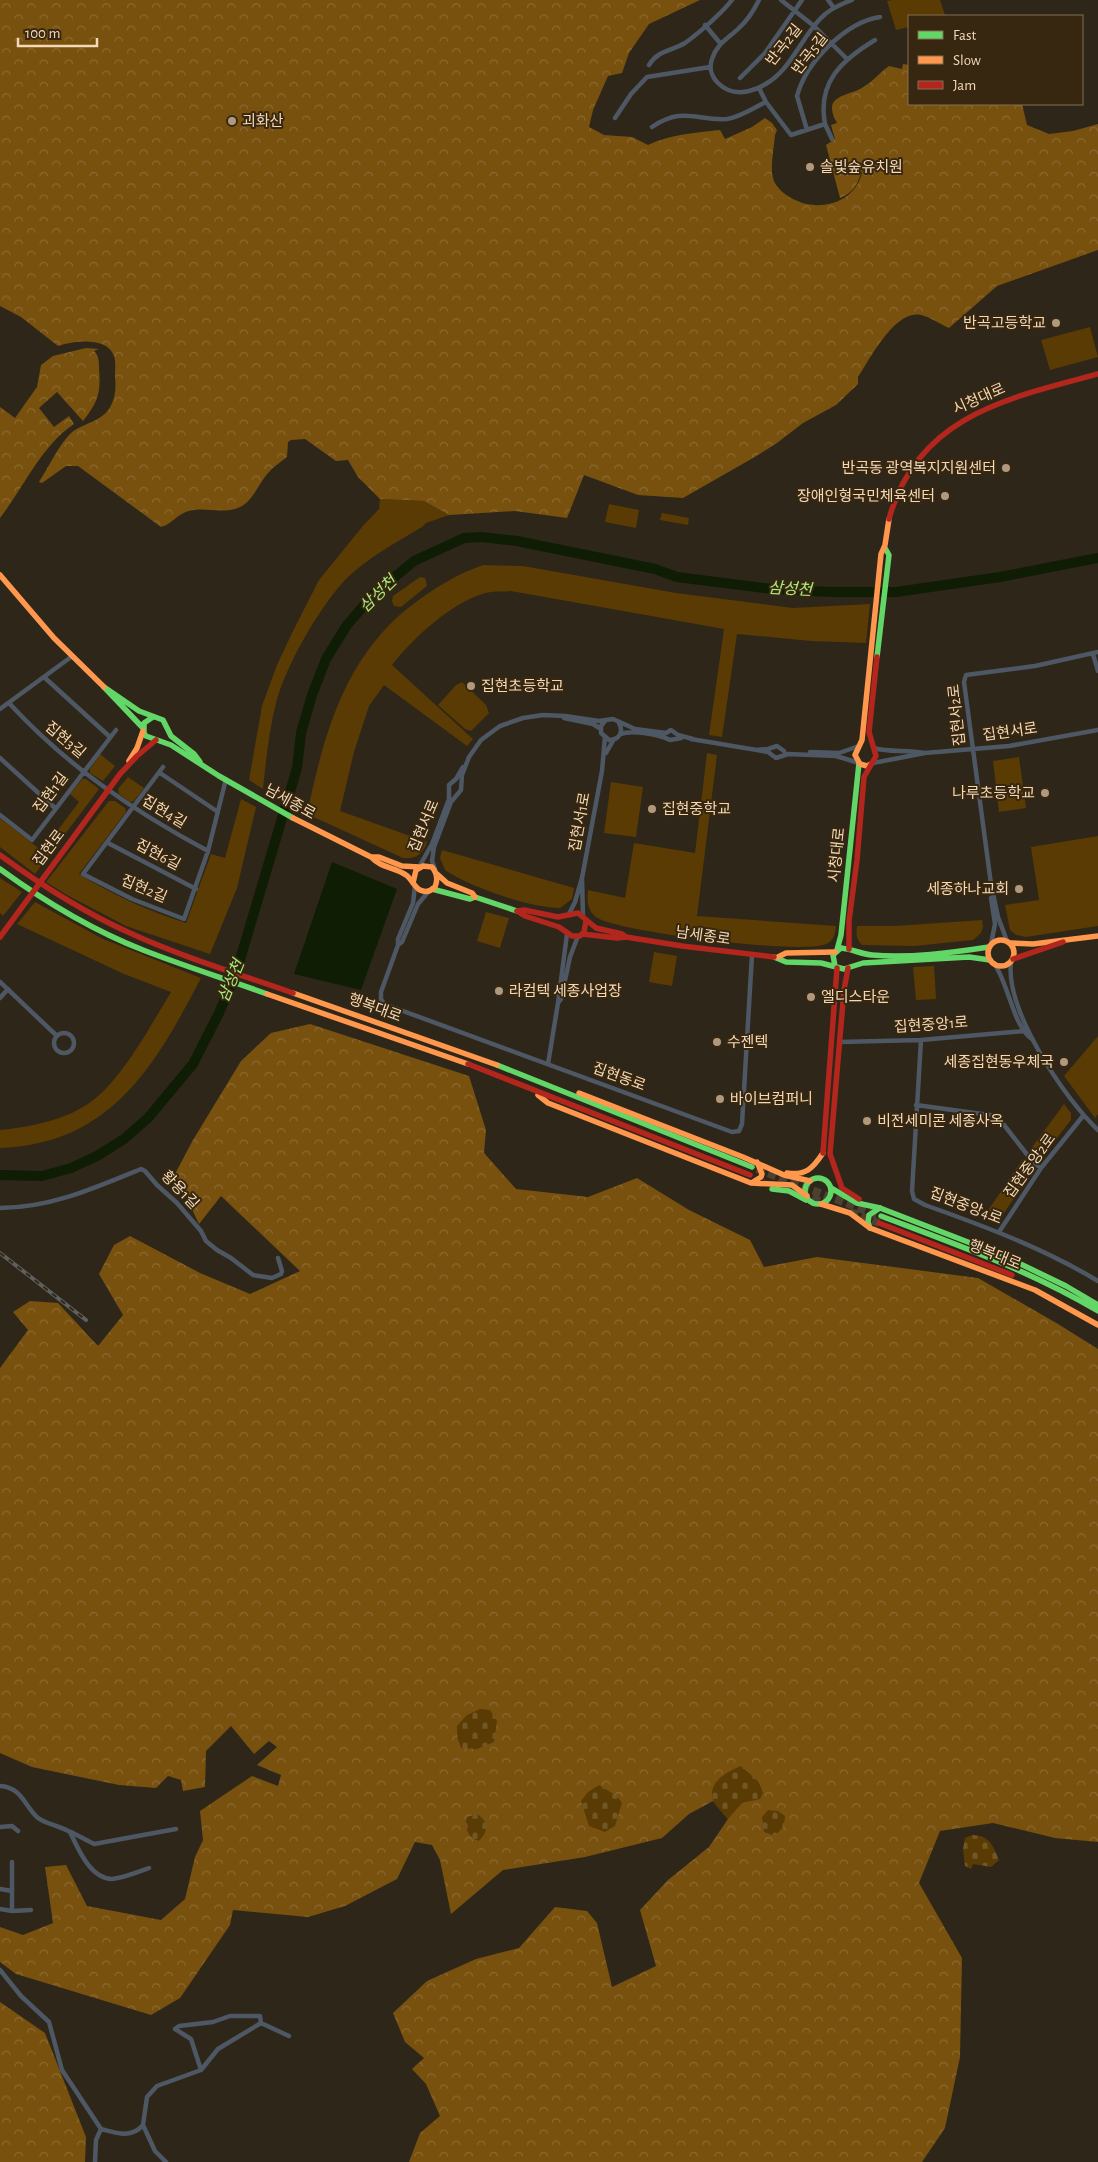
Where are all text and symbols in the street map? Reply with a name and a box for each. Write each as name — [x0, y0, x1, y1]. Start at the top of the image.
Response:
scale bar — [18, 15, 96, 47]
legend — [908, 15, 1083, 105]
street label: 반곡2길 — [762, 21, 805, 69]
text: 100 m — [25, 26, 60, 41]
text: Fast — [953, 28, 977, 43]
street label: 반곡5길 — [789, 30, 831, 77]
text: Slow — [953, 53, 981, 68]
text: Jam — [953, 78, 976, 93]
place label: 괴화산 — [242, 113, 284, 129]
marker: 괴화산 — [226, 115, 238, 127]
place label: 솔빛숲유치원 — [820, 159, 903, 175]
marker: 솔빛숲유치원 — [804, 161, 816, 173]
place label: 반곡고등학교 — [963, 314, 1046, 331]
marker: 반곡고등학교 — [1050, 317, 1062, 329]
street label: 시청대로 — [950, 380, 1007, 417]
place label: 반곡동 광역복지지원센터 — [842, 460, 996, 476]
marker: 반곡동 광역복지지원센터 — [1000, 462, 1012, 474]
place label: 장애인형국민체육센터 — [797, 488, 935, 504]
marker: 장애인형국민체육센터 — [939, 490, 951, 502]
water label: 삼성천 — [356, 571, 401, 615]
water label: 삼성천 — [768, 579, 815, 598]
place label: 집현초등학교 — [481, 677, 564, 694]
marker: 집현초등학교 — [465, 680, 477, 692]
street label: 집현서2로 — [944, 683, 968, 747]
street label: 집현3길 — [42, 717, 89, 761]
street label: 집현서로 — [981, 719, 1038, 743]
street label: 집현1길 — [29, 769, 71, 816]
street label: 남세종로 — [262, 781, 318, 822]
place label: 나루초등학교 — [952, 784, 1035, 801]
marker: 나루초등학교 — [1039, 787, 1051, 799]
street label: 집현4길 — [139, 791, 190, 831]
street label: 집현서1로 — [565, 791, 593, 853]
street label: 집현서로 — [404, 797, 442, 854]
place label: 집현중학교 — [662, 800, 731, 817]
marker: 집현중학교 — [646, 803, 658, 815]
street label: 집현로 — [29, 826, 67, 869]
street label: 시청대로 — [826, 827, 847, 883]
street label: 집현6길 — [133, 835, 184, 873]
street label: 집현2길 — [119, 871, 170, 905]
place label: 세종하나교회 — [926, 881, 1009, 897]
marker: 세종하나교회 — [1013, 883, 1025, 895]
street label: 남세종로 — [675, 924, 732, 947]
water label: 삼성천 — [214, 955, 248, 1004]
place label: 라컴텍 세종사업장 — [509, 983, 622, 999]
marker: 라컴텍 세종사업장 — [493, 985, 505, 997]
place label: 엘디스타운 — [821, 989, 890, 1005]
street label: 행복대로 — [346, 991, 404, 1024]
marker: 엘디스타운 — [805, 991, 817, 1003]
street label: 집현중앙1로 — [893, 1013, 969, 1035]
place label: 수젠텍 — [727, 1034, 768, 1050]
marker: 수젠텍 — [711, 1036, 723, 1048]
place label: 세종집현동우체국 — [944, 1053, 1054, 1070]
marker: 세종집현동우체국 — [1058, 1056, 1070, 1068]
street label: 집현동로 — [590, 1059, 648, 1093]
place label: 바이브컴퍼니 — [730, 1091, 813, 1107]
marker: 바이브컴퍼니 — [714, 1093, 726, 1105]
place label: 비전세미콘 세종사옥 — [877, 1113, 1004, 1129]
marker: 비전세미콘 세종사옥 — [861, 1115, 873, 1127]
street label: 집현중앙2로 — [1000, 1130, 1058, 1201]
street label: 황용1길 — [158, 1167, 202, 1212]
street label: 집현중앙4로 — [928, 1183, 1005, 1227]
street label: 행복대로 — [967, 1237, 1024, 1272]

